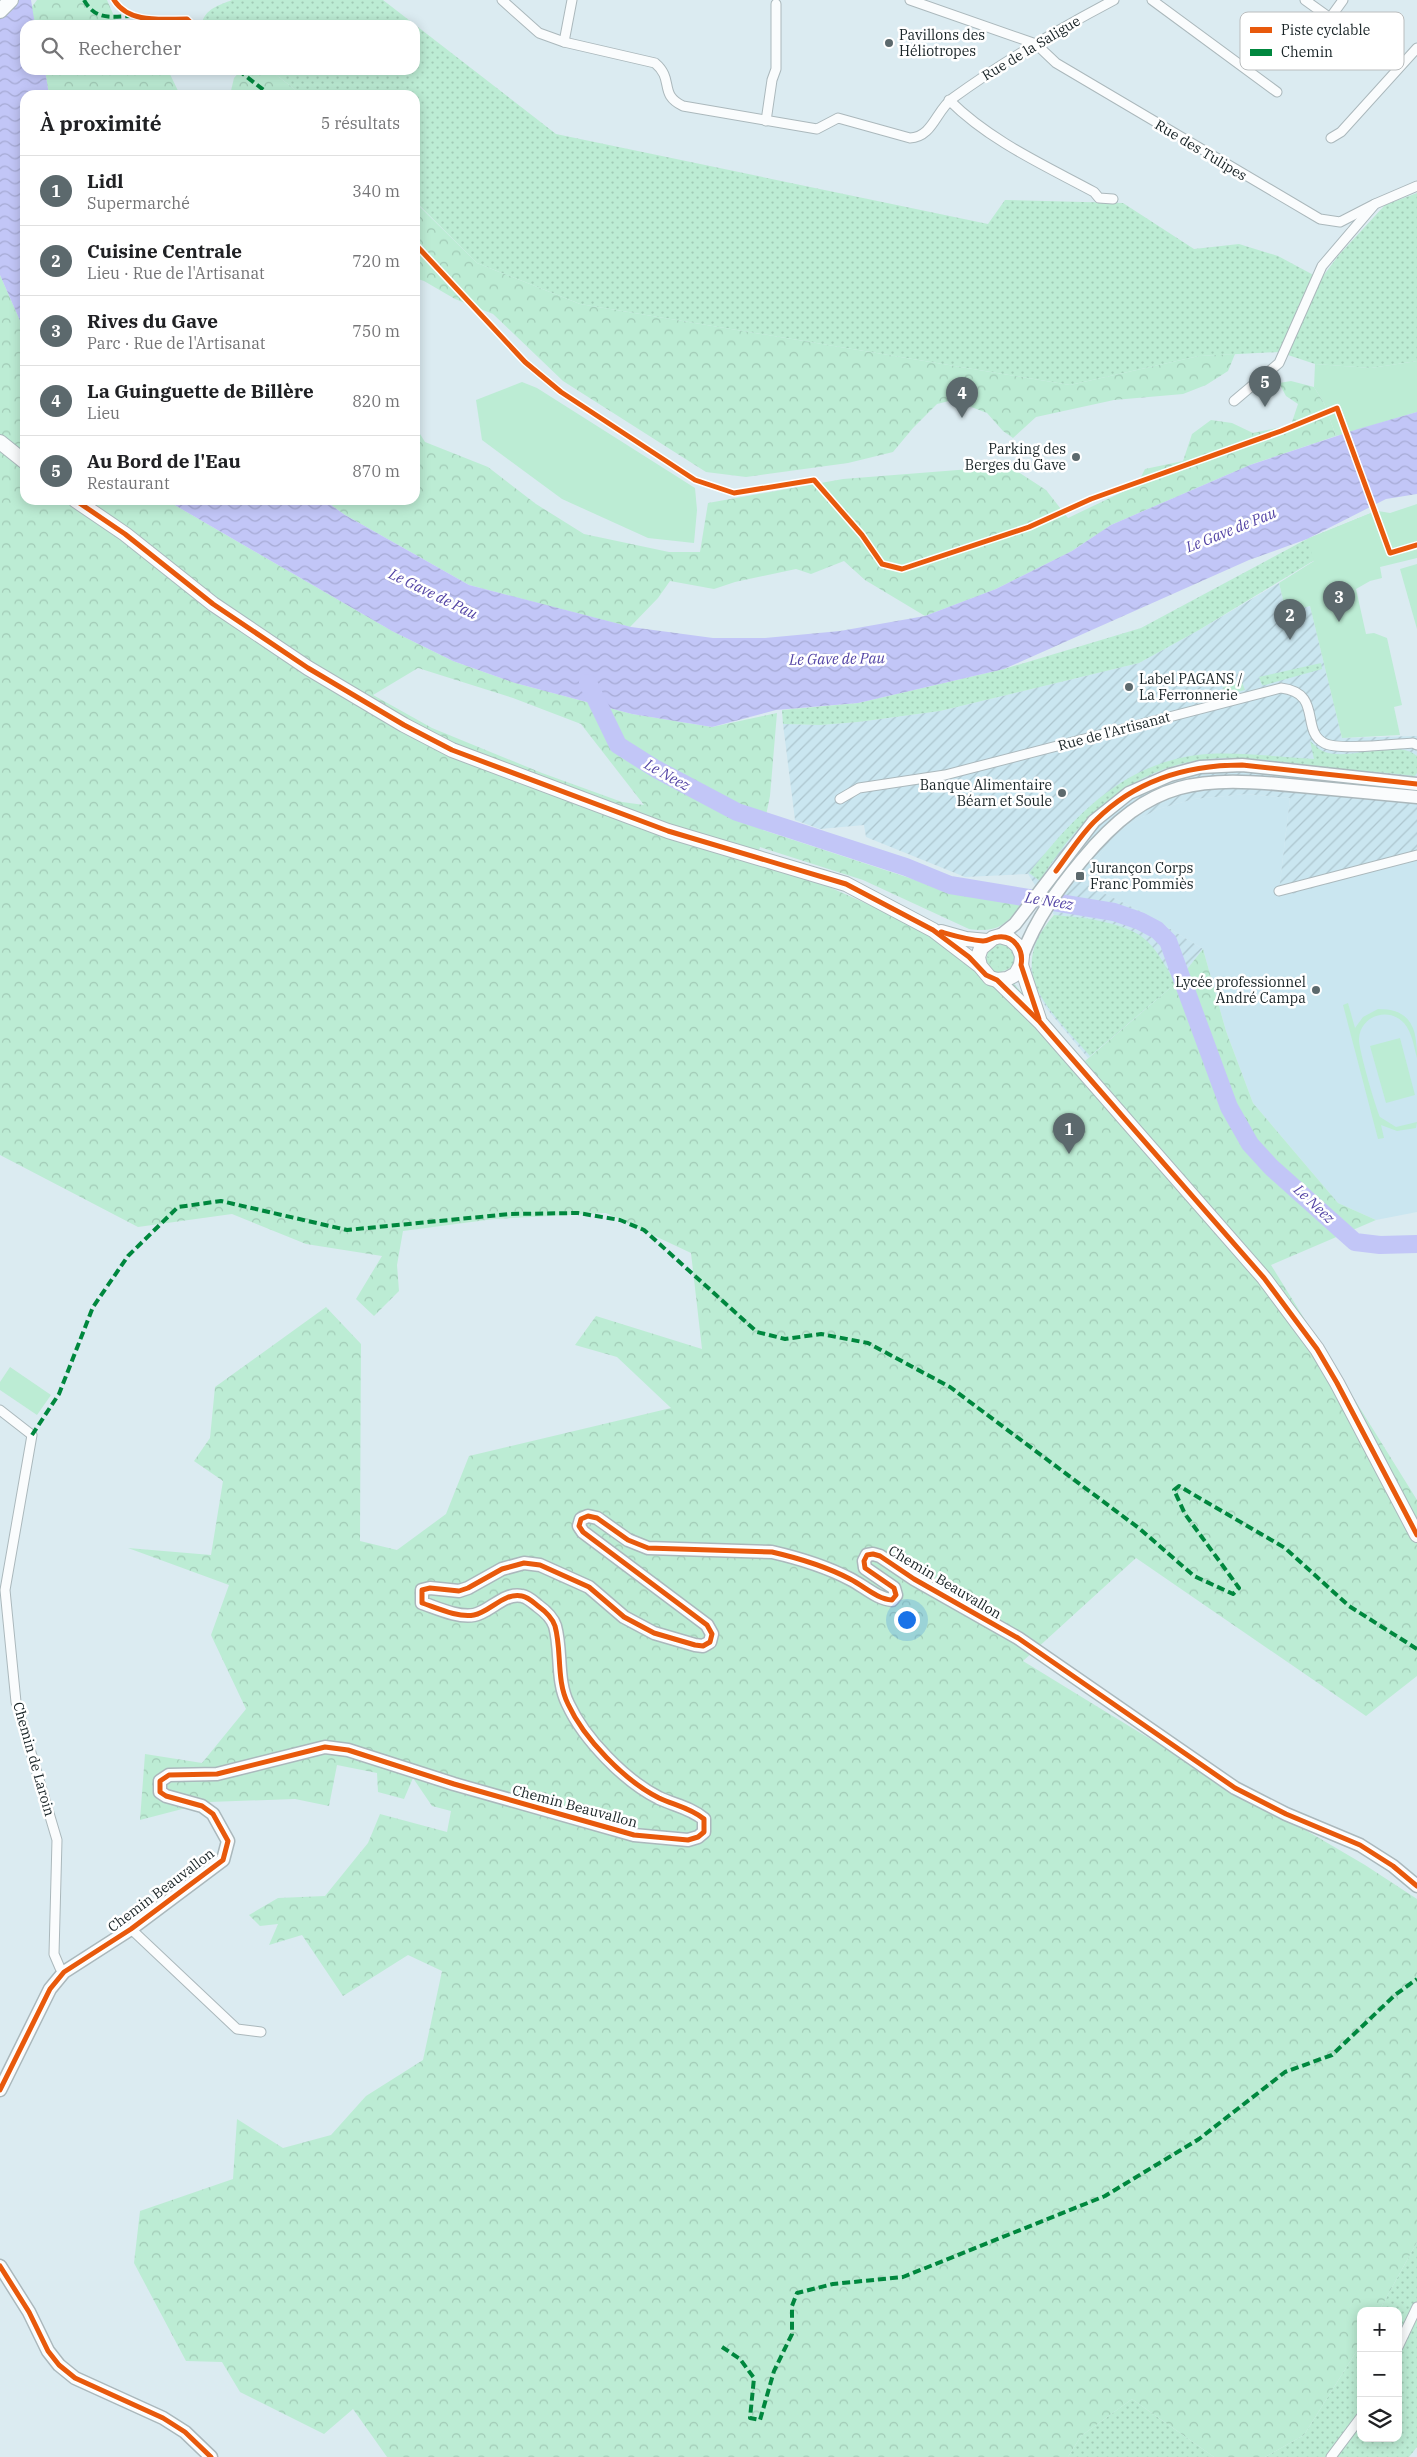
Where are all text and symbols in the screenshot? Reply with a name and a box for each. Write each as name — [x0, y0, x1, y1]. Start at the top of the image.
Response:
street label: Rue de la Saligue — [979, 12, 1083, 84]
legend — [1240, 12, 1404, 70]
search box — [20, 20, 420, 75]
text: Piste cyclable — [1281, 21, 1370, 39]
place label: Pavillons des Héliotropes — [899, 26, 985, 60]
icon: search — [38, 34, 66, 62]
text: Rechercher — [78, 36, 181, 60]
marker: Pavillons des Héliotropes — [883, 37, 895, 49]
text: Chemin — [1281, 43, 1333, 61]
text: À proximité — [40, 109, 162, 137]
text: 5 résultats — [321, 113, 400, 133]
street label: Rue des Tulipes — [1152, 115, 1250, 185]
text: Lidl — [87, 169, 123, 193]
text: 1 — [51, 181, 61, 201]
text: 340 m — [352, 181, 400, 201]
text: Supermarché — [87, 193, 190, 213]
text: Cuisine Centrale — [87, 239, 242, 263]
text: 2 — [51, 251, 61, 271]
text: 720 m — [352, 251, 400, 271]
text: Lieu · Rue de l'Artisanat — [87, 263, 265, 283]
text: Rives du Gave — [87, 309, 218, 333]
text: 3 — [51, 321, 61, 341]
text: 750 m — [352, 321, 400, 341]
text: Parc · Rue de l'Artisanat — [87, 333, 265, 353]
pin: 5 — [1249, 366, 1281, 407]
pin: 4 — [946, 377, 978, 418]
text: La Guinguette de Billère — [87, 379, 314, 403]
text: 4 — [51, 391, 61, 411]
text: 820 m — [352, 391, 400, 411]
text: Lieu — [87, 403, 120, 423]
place label: Parking des Berges du Gave — [965, 440, 1066, 474]
text: Au Bord de l'Eau — [87, 449, 241, 473]
marker: Parking des Berges du Gave — [1070, 451, 1082, 463]
text: 5 — [51, 461, 61, 481]
text: 870 m — [352, 461, 400, 481]
text: Restaurant — [87, 473, 170, 493]
water label: Le Gave de Pau — [1182, 503, 1279, 557]
water label: Le Gave de Pau — [385, 564, 481, 623]
pin: 3 — [1323, 581, 1355, 622]
pin: 2 — [1274, 599, 1306, 640]
water label: Le Gave de Pau — [788, 648, 886, 669]
place label: Label PAGANS / La Ferronnerie — [1139, 670, 1243, 704]
marker: Label PAGANS / La Ferronnerie — [1123, 681, 1135, 693]
street label: Rue de l'Artisanat — [1056, 707, 1172, 755]
water label: Le Neez — [641, 754, 693, 795]
place label: Banque Alimentaire Béarn et Soule — [920, 776, 1052, 810]
marker: Banque Alimentaire Béarn et Soule — [1056, 787, 1068, 799]
place label: Jurançon Corps Franc Pommiès — [1090, 859, 1194, 893]
marker: Jurançon Corps Franc Pommiès — [1074, 870, 1086, 882]
water label: Le Neez — [1023, 887, 1075, 914]
place label: Lycée professionnel André Campa — [1175, 973, 1306, 1007]
marker: Lycée professionnel André Campa — [1310, 984, 1322, 996]
pin: 1 — [1053, 1113, 1085, 1154]
water label: Le Neez — [1289, 1179, 1339, 1227]
street label: Chemin Beauvallon — [885, 1541, 1005, 1623]
your location — [894, 1607, 920, 1633]
street label: Chemin de Laroin — [9, 1700, 59, 1818]
street label: Chemin Beauvallon — [511, 1781, 640, 1831]
street label: Chemin Beauvallon — [104, 1844, 218, 1936]
map controls — [1357, 2307, 1402, 2442]
button: + — [1357, 2307, 1402, 2352]
button: − — [1357, 2352, 1402, 2397]
button: layers — [1357, 2397, 1402, 2442]

